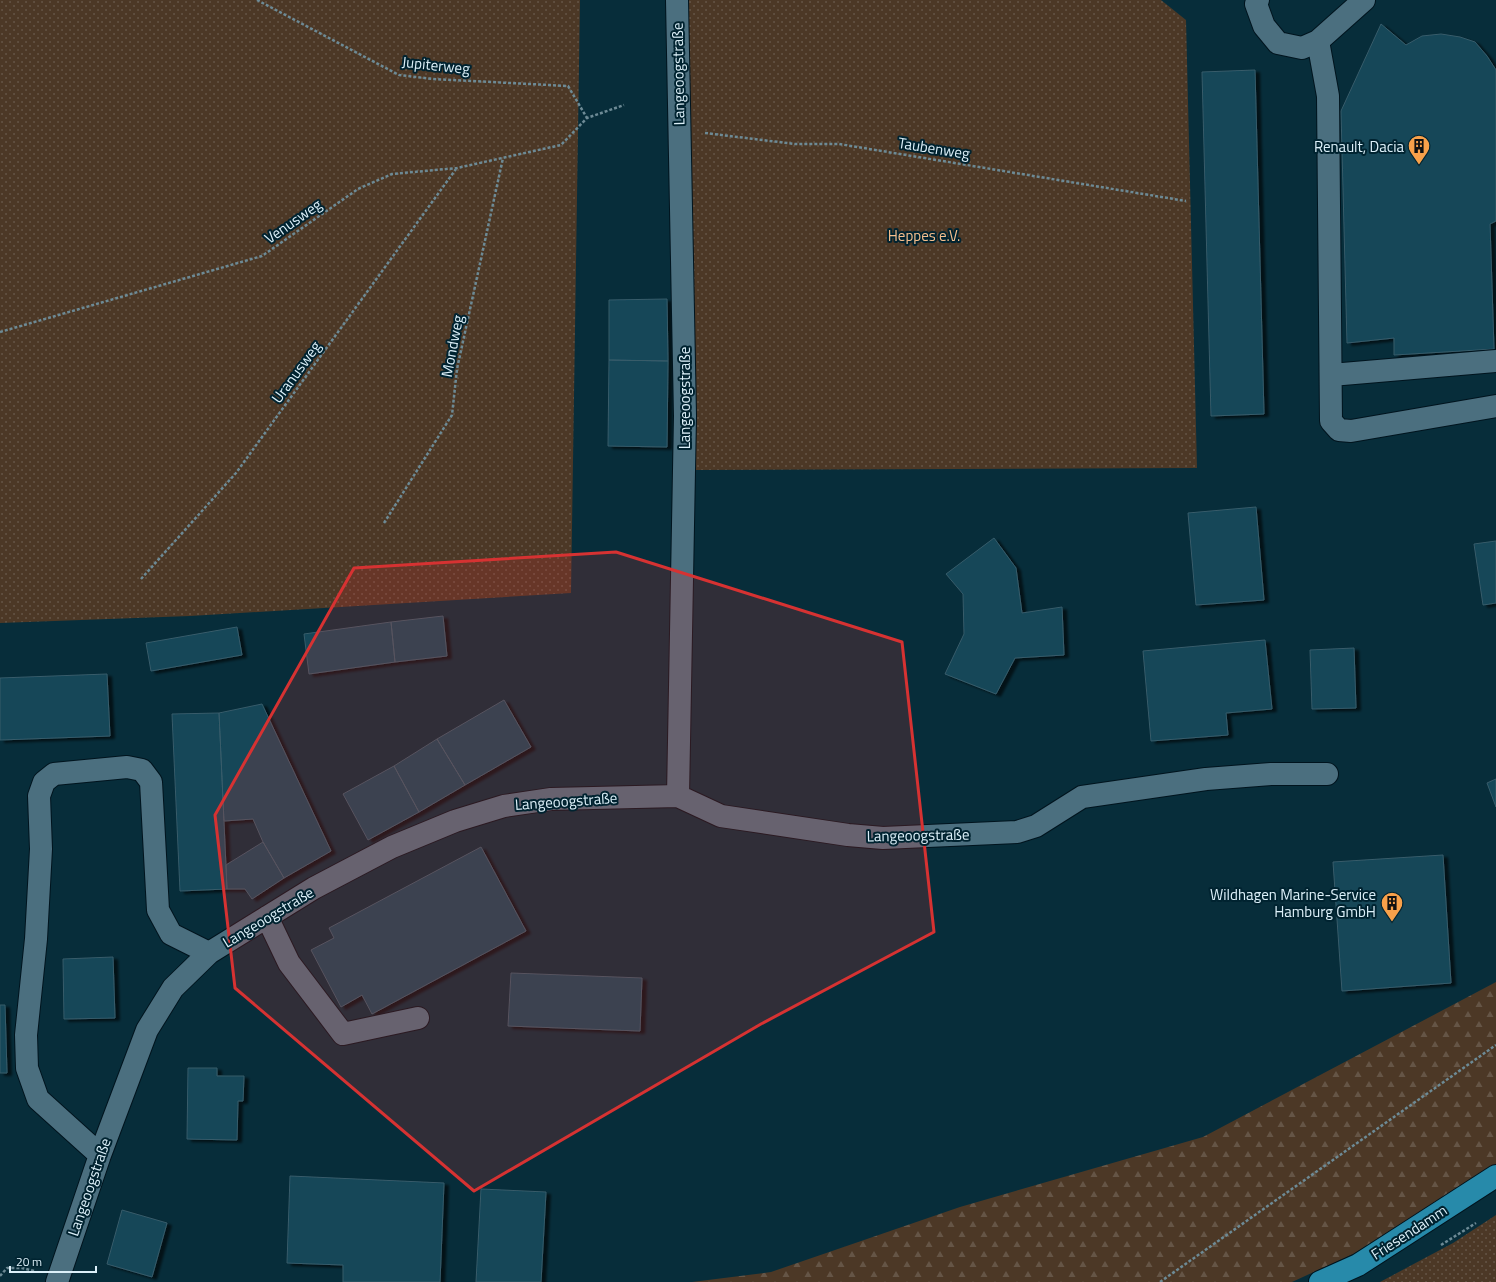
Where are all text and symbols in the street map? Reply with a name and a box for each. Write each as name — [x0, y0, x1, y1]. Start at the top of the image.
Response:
street label: Langeoogstraße — [666, 22, 690, 126]
street label: Jupiterweg — [401, 50, 471, 80]
street label: Taubenweg — [897, 131, 972, 165]
building icon: Renault, Dacia — [1406, 133, 1432, 166]
place label: Renault, Dacia — [1314, 135, 1404, 158]
street label: Venusweg — [260, 193, 327, 249]
park label: Heppes e.V. — [888, 224, 960, 247]
street label: Mondweg — [435, 313, 469, 379]
street label: Uranusweg — [266, 336, 327, 408]
street label: Langeoogstraße — [673, 347, 696, 449]
street label: Langeoogstraße — [514, 786, 618, 816]
street label: Langeoogstraße — [866, 823, 970, 847]
street label: Langeoogstraße — [218, 881, 318, 953]
place label: Wildhagen Marine-Service Hamburg GmbH — [1210, 883, 1376, 923]
building icon: Wildhagen Marine-Service Hamburg GmbH — [1379, 890, 1405, 923]
street label: Langeoogstraße — [61, 1135, 117, 1239]
street label: Friesendamm — [1366, 1199, 1452, 1265]
scale bar — [10, 1248, 96, 1274]
text: 20 m — [16, 1252, 42, 1271]

